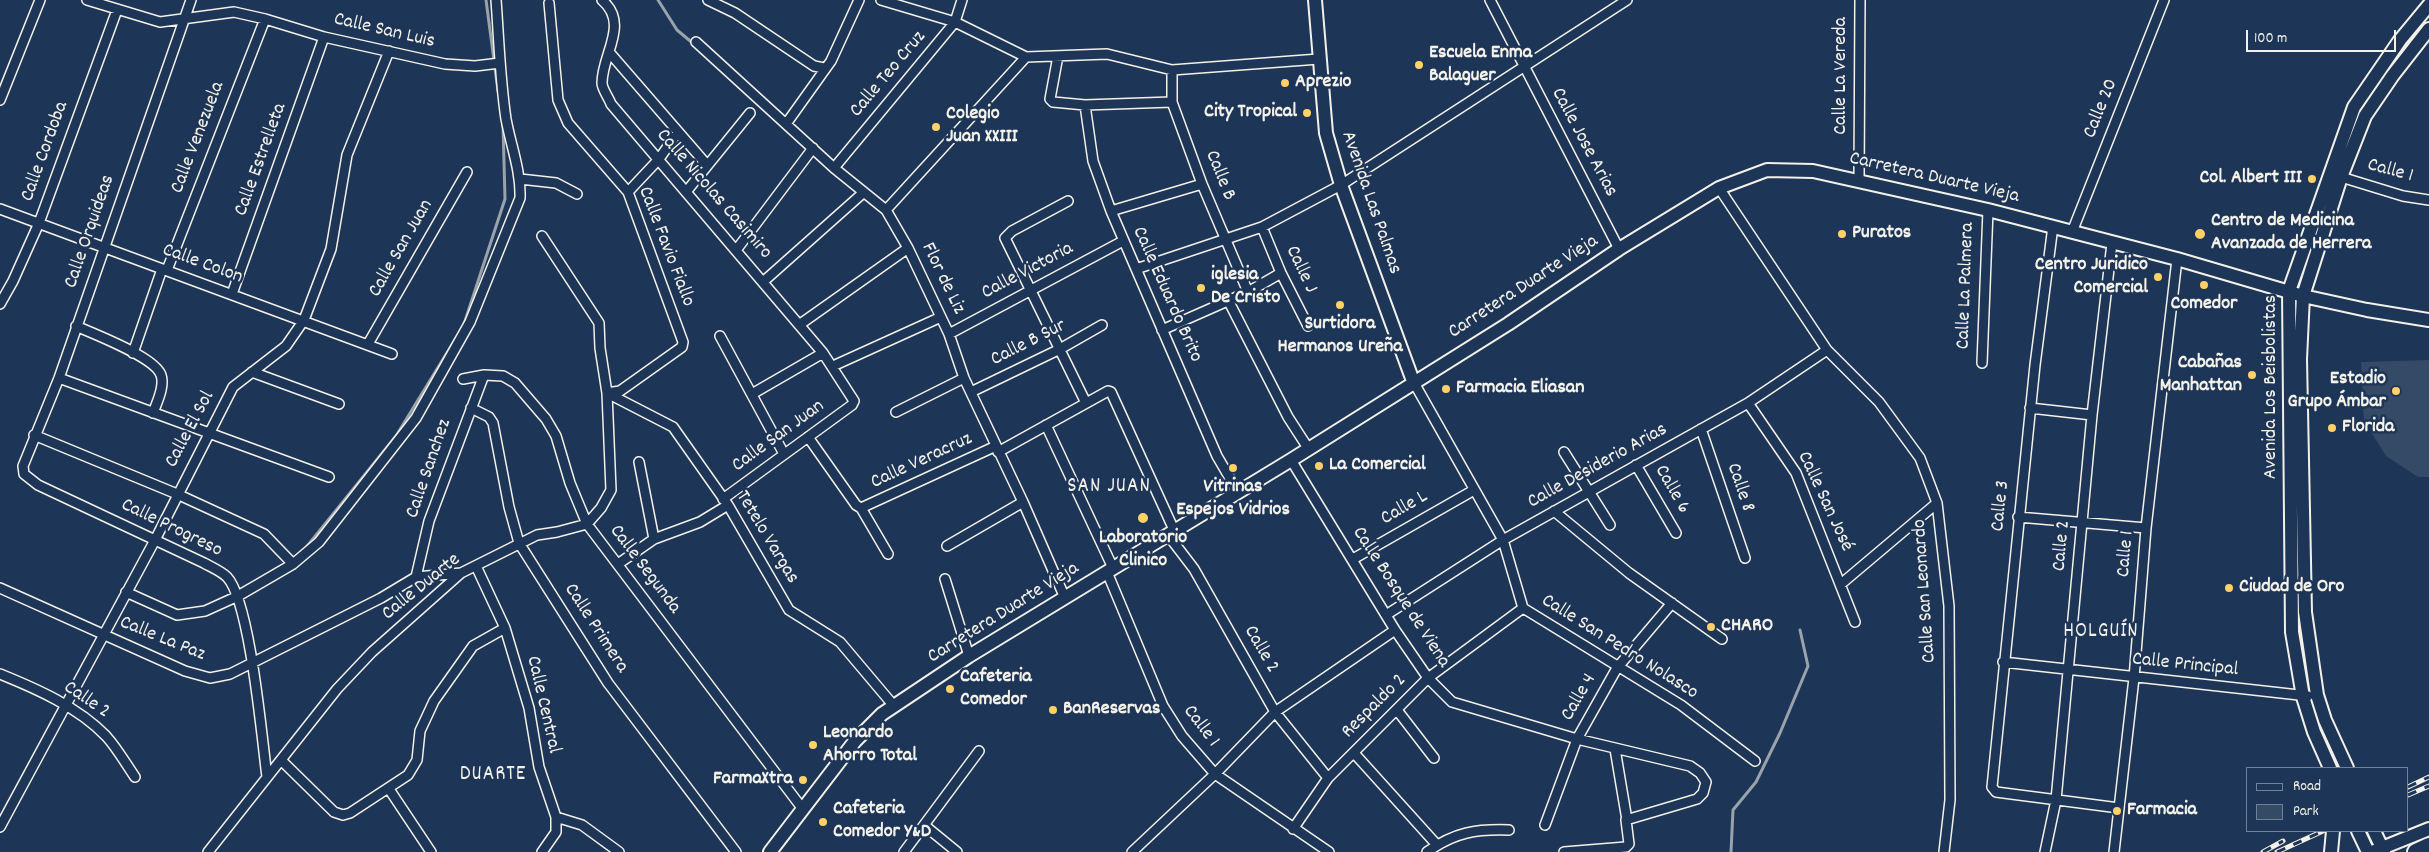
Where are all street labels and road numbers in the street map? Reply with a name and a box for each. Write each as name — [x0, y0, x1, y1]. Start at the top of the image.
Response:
street label: Calle San Luis — [331, 9, 437, 55]
street label: Calle La Vereda — [1830, 17, 1854, 135]
street label: Calle Teo Cruz — [846, 27, 932, 123]
street label: Calle 20 — [2079, 76, 2125, 142]
street label: Calle Venezuela — [167, 79, 231, 197]
street label: Calle Jose Arias — [1544, 84, 1622, 202]
street label: Calle Cordoba — [17, 99, 75, 205]
street label: Calle Estrelleta — [230, 100, 294, 220]
street label: Calle Nicolas Casimiro — [650, 125, 776, 265]
street label: Avenida Las Palmas — [1334, 128, 1406, 278]
street label: Calle B — [1198, 148, 1240, 204]
street label: Carretera Duarte Vieja — [1847, 148, 2021, 210]
street label: Calle 1 — [2364, 154, 2416, 190]
street label: Calle Orquideas — [60, 172, 122, 292]
street label: Calle Favio Fiallo — [631, 184, 699, 310]
street label: Calle San Juan — [364, 196, 440, 302]
street label: Calle La Palmera — [1953, 222, 1981, 350]
street label: Calle Eduardo Brito — [1125, 224, 1207, 366]
street label: Carretera Duarte Vieja — [1445, 231, 1603, 345]
street label: Calle Victoria — [978, 238, 1078, 306]
street label: Calle Colon — [159, 239, 245, 291]
street label: Flor de Liz — [914, 239, 970, 319]
street label: Calle J — [1279, 243, 1321, 297]
street label: Avenida Los Beisbolistas — [2260, 295, 2284, 479]
street label: Calle B Sur — [987, 315, 1071, 373]
street label: Calle El Sol — [161, 388, 221, 472]
street label: Calle San Juan — [728, 395, 830, 479]
street label: Calle Sanchez — [402, 416, 458, 522]
street label: Calle Desiderio Arias — [1524, 419, 1672, 515]
street label: Calle Veracruz — [868, 428, 976, 496]
street label: Calle San José — [1790, 448, 1858, 556]
street label: Calle 8 — [1719, 460, 1759, 516]
street label: Calle 6 — [1648, 462, 1694, 518]
street label: Calle 3 — [1987, 479, 2017, 533]
street label: Calle L — [1377, 486, 1433, 532]
street label: Tetelo Vargas — [729, 487, 803, 589]
street label: Calle Progreso — [116, 494, 226, 564]
street label: Calle San Leonardo — [1909, 518, 1943, 664]
street label: Calle 2 — [2049, 520, 2077, 572]
street label: Calle Segunda — [603, 521, 685, 619]
street label: Calle Bosque de Viena — [1345, 523, 1455, 673]
street label: Calle 1 — [2113, 530, 2141, 578]
street label: Calle Duarte — [378, 549, 466, 627]
street label: Carretera Duarte Vieja — [924, 558, 1084, 670]
street label: Calle Primera — [557, 580, 633, 678]
street label: Calle San Pedro Nolasco — [1536, 590, 1702, 706]
street label: Calle La Paz — [116, 612, 208, 668]
street label: Calle 2 — [1237, 622, 1283, 678]
street label: Calle Principal — [2131, 648, 2239, 684]
street label: Calle Central — [519, 654, 565, 756]
street label: Respaldo 2 — [1338, 670, 1412, 744]
street label: Calle 4 — [1557, 670, 1603, 726]
street label: Calle 2 — [58, 677, 114, 725]
street label: Calle 1 — [1176, 701, 1224, 753]

